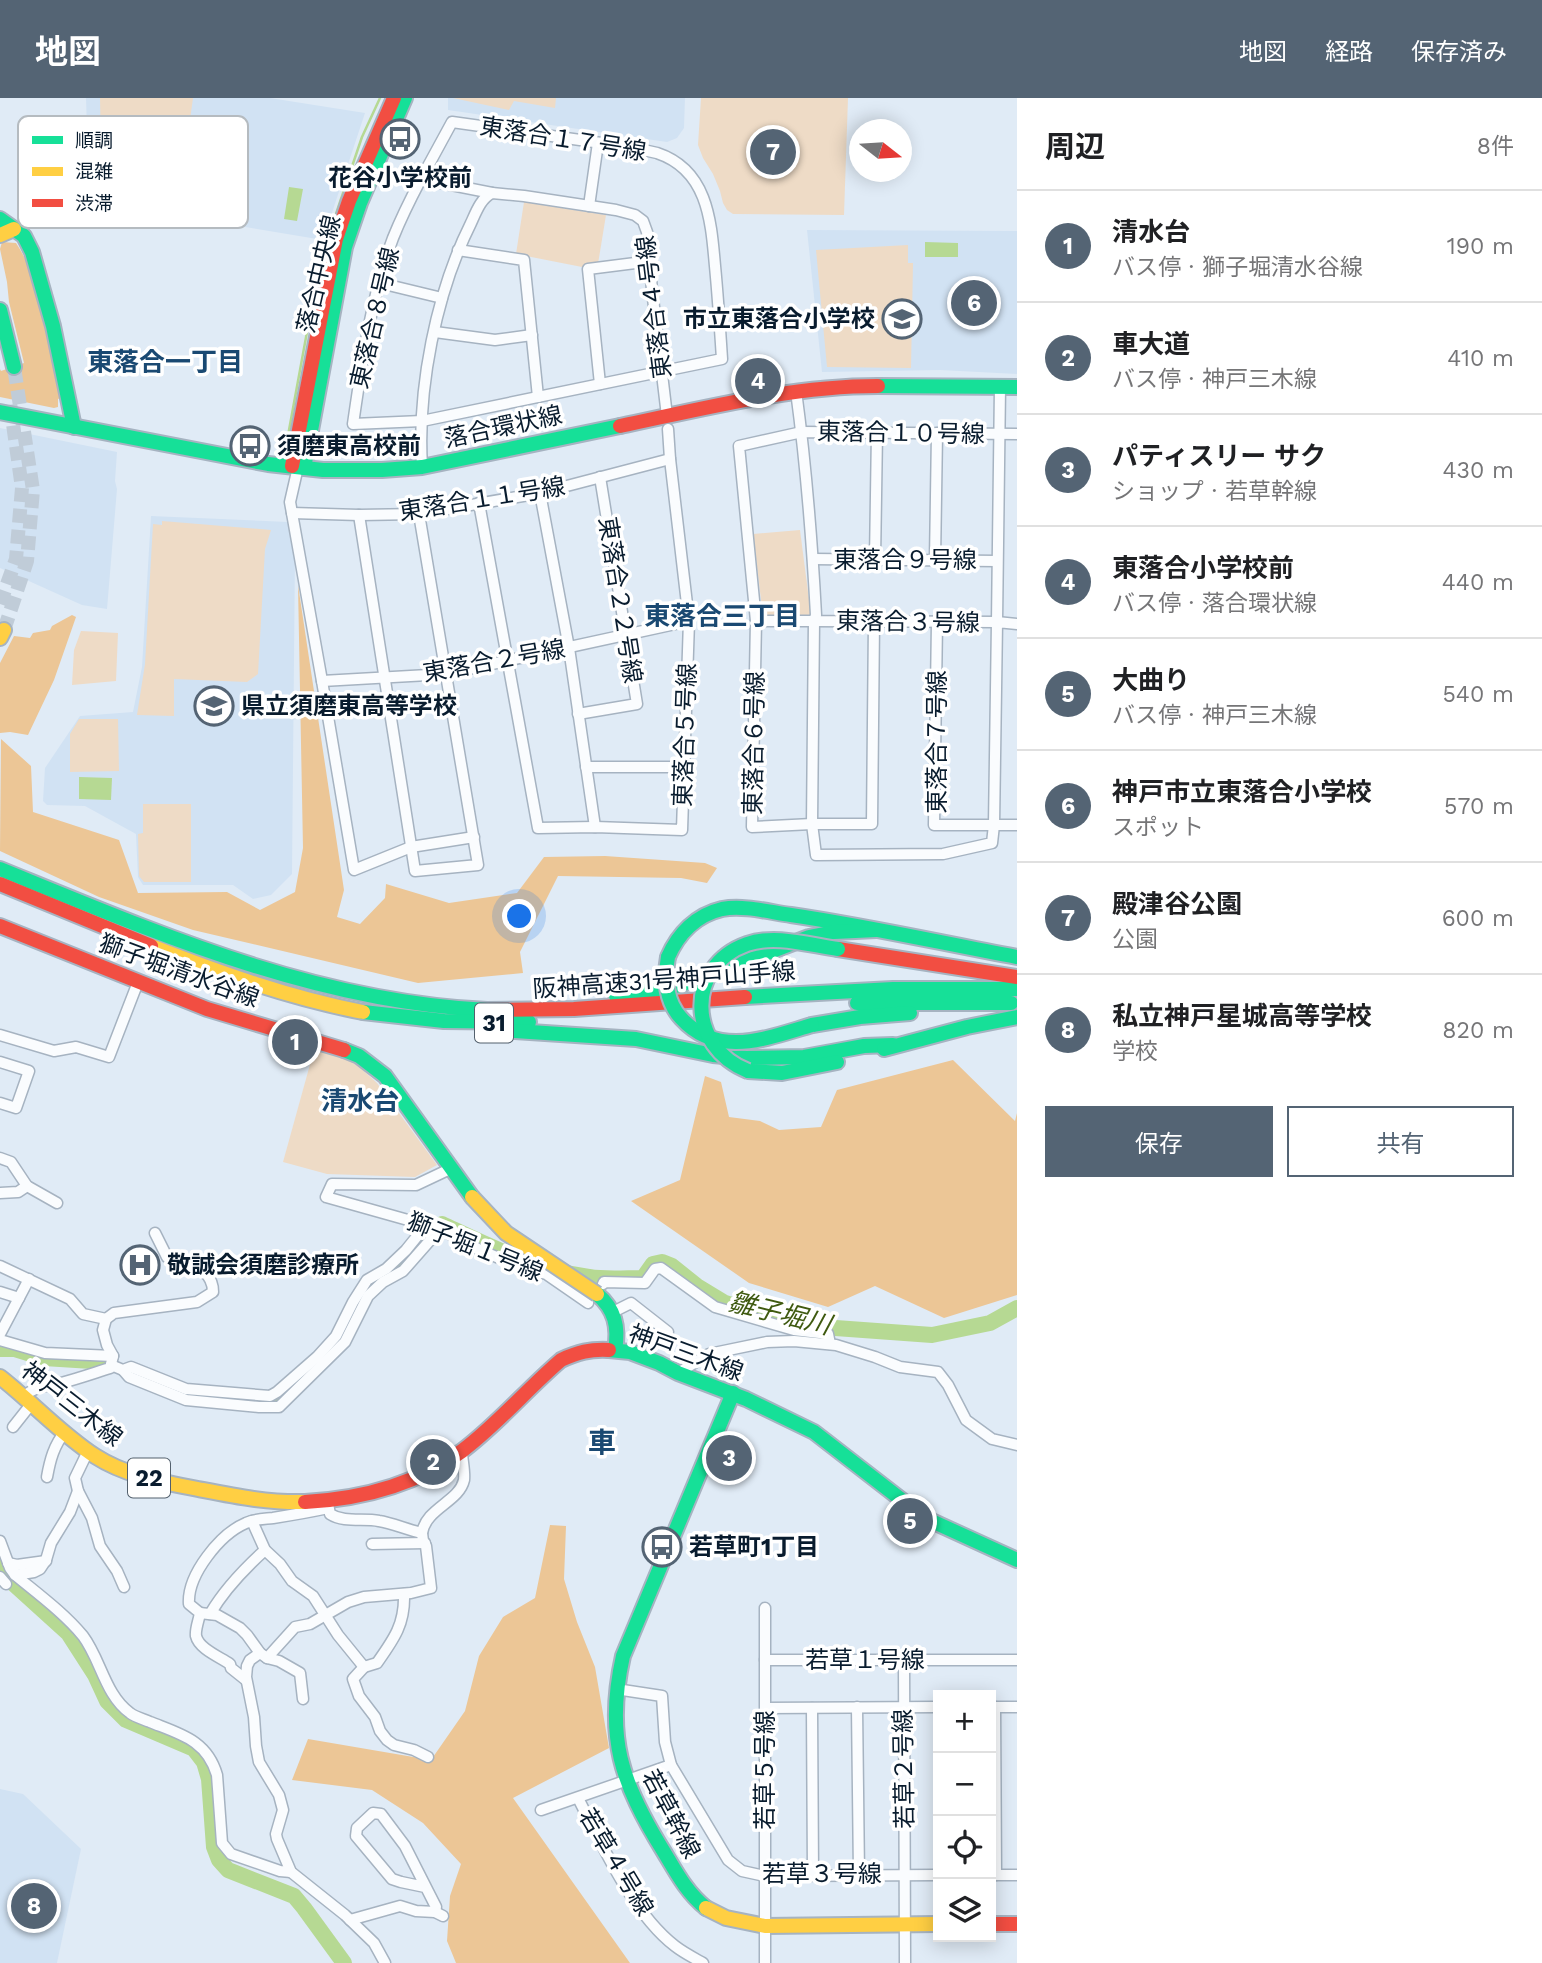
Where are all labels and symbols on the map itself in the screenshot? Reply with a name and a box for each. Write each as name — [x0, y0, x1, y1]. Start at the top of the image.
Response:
street label: 東落合１７号線 — [478, 112, 648, 166]
legend — [18, 116, 248, 228]
bus stop icon: 花谷小学校前 — [379, 118, 421, 160]
north arrow — [849, 119, 912, 182]
pin: 7 — [750, 126, 796, 178]
text: 順調 — [75, 129, 113, 152]
text: 混雑 — [75, 160, 113, 183]
place label: 花谷小学校前 — [328, 164, 472, 192]
text: 渋滞 — [75, 192, 113, 215]
street label: 落合中央線 — [292, 212, 346, 336]
street label: 東落合４号線 — [631, 234, 677, 380]
street label: 東落合８号線 — [345, 245, 405, 391]
pin: 6 — [951, 277, 997, 329]
school or university icon: 市立東落合小学校 — [881, 298, 923, 340]
place label: 市立東落合小学校 — [683, 305, 875, 333]
district label: 東落合一丁目 — [87, 347, 243, 377]
pin: 4 — [735, 355, 781, 407]
street label: 落合環状線 — [441, 401, 565, 453]
street label: 東落合１０号線 — [817, 418, 985, 448]
bus stop icon: 須磨東高校前 — [229, 425, 271, 467]
place label: 須磨東高校前 — [277, 432, 421, 460]
street label: 東落合１１号線 — [397, 472, 567, 526]
street label: 東落合２２号線 — [593, 515, 647, 685]
street label: 東落合９号線 — [833, 546, 977, 574]
district label: 東落合三丁目 — [644, 601, 800, 631]
street label: 東落合３号線 — [836, 607, 980, 637]
street label: 東落合２号線 — [421, 635, 567, 687]
street label: 東落合５号線 — [668, 663, 702, 807]
street label: 東落合７号線 — [923, 670, 951, 814]
street label: 東落合６号線 — [739, 671, 769, 815]
school or university icon: 県立須磨東高等学校 — [193, 685, 235, 727]
place label: 県立須磨東高等学校 — [241, 692, 457, 720]
your location — [502, 899, 536, 933]
street label: 獅子堀清水谷線 — [95, 929, 263, 1013]
street label: 阪神高速31号神戸山手線 — [532, 957, 796, 1003]
road number: 31 — [475, 1004, 513, 1042]
pin: 1 — [272, 1016, 318, 1068]
district label: 清水台 — [321, 1086, 399, 1116]
street label: 獅子堀１号線 — [403, 1207, 547, 1287]
hospital icon: 敬誠会須磨診療所 — [119, 1244, 161, 1286]
place label: 敬誠会須磨診療所 — [167, 1251, 359, 1279]
water label: 雛子堀川 — [726, 1286, 837, 1341]
street label: 神戸三木線 — [625, 1319, 747, 1387]
street label: 神戸三木線 — [16, 1356, 128, 1452]
district label: 車 — [588, 1426, 616, 1459]
pin: 3 — [706, 1432, 752, 1484]
pin: 2 — [410, 1436, 456, 1488]
road number: 22 — [128, 1458, 170, 1498]
pin: 5 — [887, 1495, 933, 1547]
bus stop icon: 若草町1丁目 — [641, 1526, 683, 1568]
place label: 若草町1丁目 — [689, 1533, 819, 1561]
street label: 若草１号線 — [805, 1646, 925, 1674]
street label: 若草２号線 — [889, 1709, 919, 1829]
street label: 若草５号線 — [751, 1710, 779, 1830]
street label: 若草幹線 — [636, 1765, 706, 1863]
street label: 若草４号線 — [573, 1803, 659, 1921]
street label: 若草３号線 — [762, 1860, 882, 1888]
pin: 8 — [11, 1880, 57, 1932]

